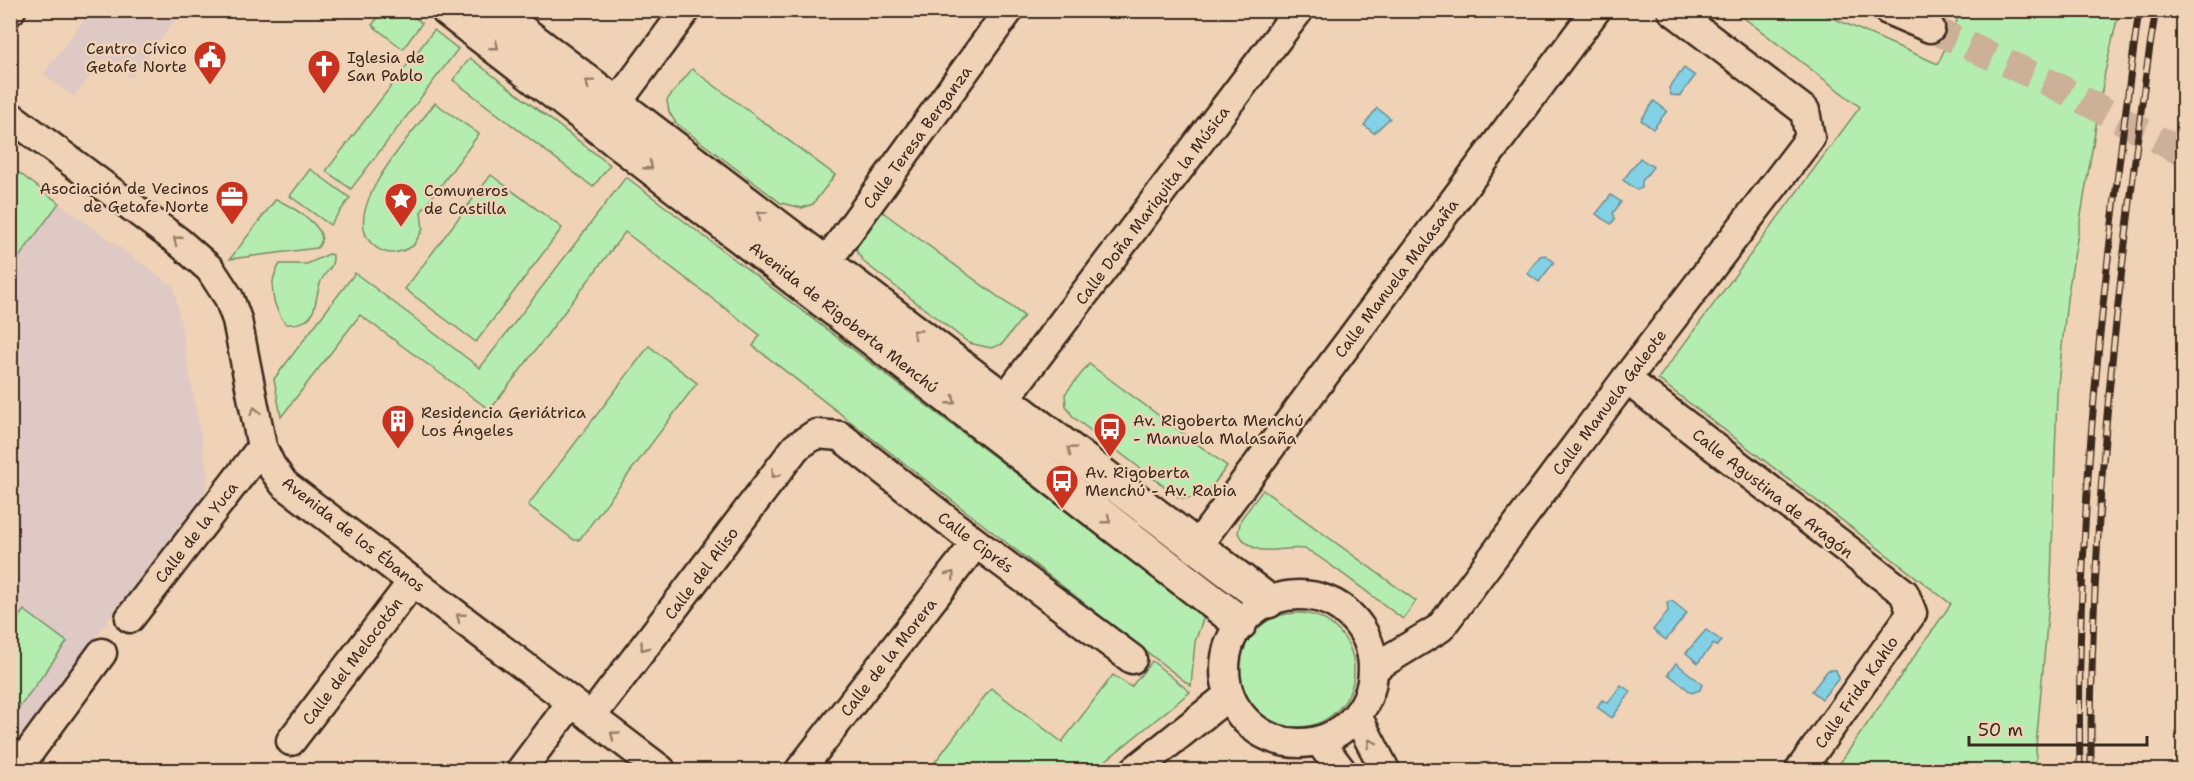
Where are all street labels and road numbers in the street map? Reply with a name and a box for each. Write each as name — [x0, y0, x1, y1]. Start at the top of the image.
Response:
street label: Calle Teresa Berganza — [858, 61, 976, 213]
street label: Calle Doña Mariquita la Música — [1071, 102, 1234, 309]
street label: Calle Manuela Malasaña — [1330, 195, 1463, 362]
street label: Avenida de Rigoberta Menchú — [745, 237, 943, 398]
street label: Calle Manuela Galeote — [1548, 325, 1671, 479]
street label: Calle Agustina de Aragón — [1688, 424, 1858, 563]
street label: Avenida de los Ébanos — [278, 472, 430, 597]
street label: Calle de la Yuca — [150, 477, 243, 587]
street label: Calle Ciprés — [933, 507, 1018, 578]
street label: Calle del Aliso — [660, 523, 743, 624]
street label: Calle del Melocotón — [298, 593, 407, 729]
street label: Calle de la Morera — [836, 594, 941, 721]
street label: Calle Frida Kahlo — [1810, 632, 1903, 753]

